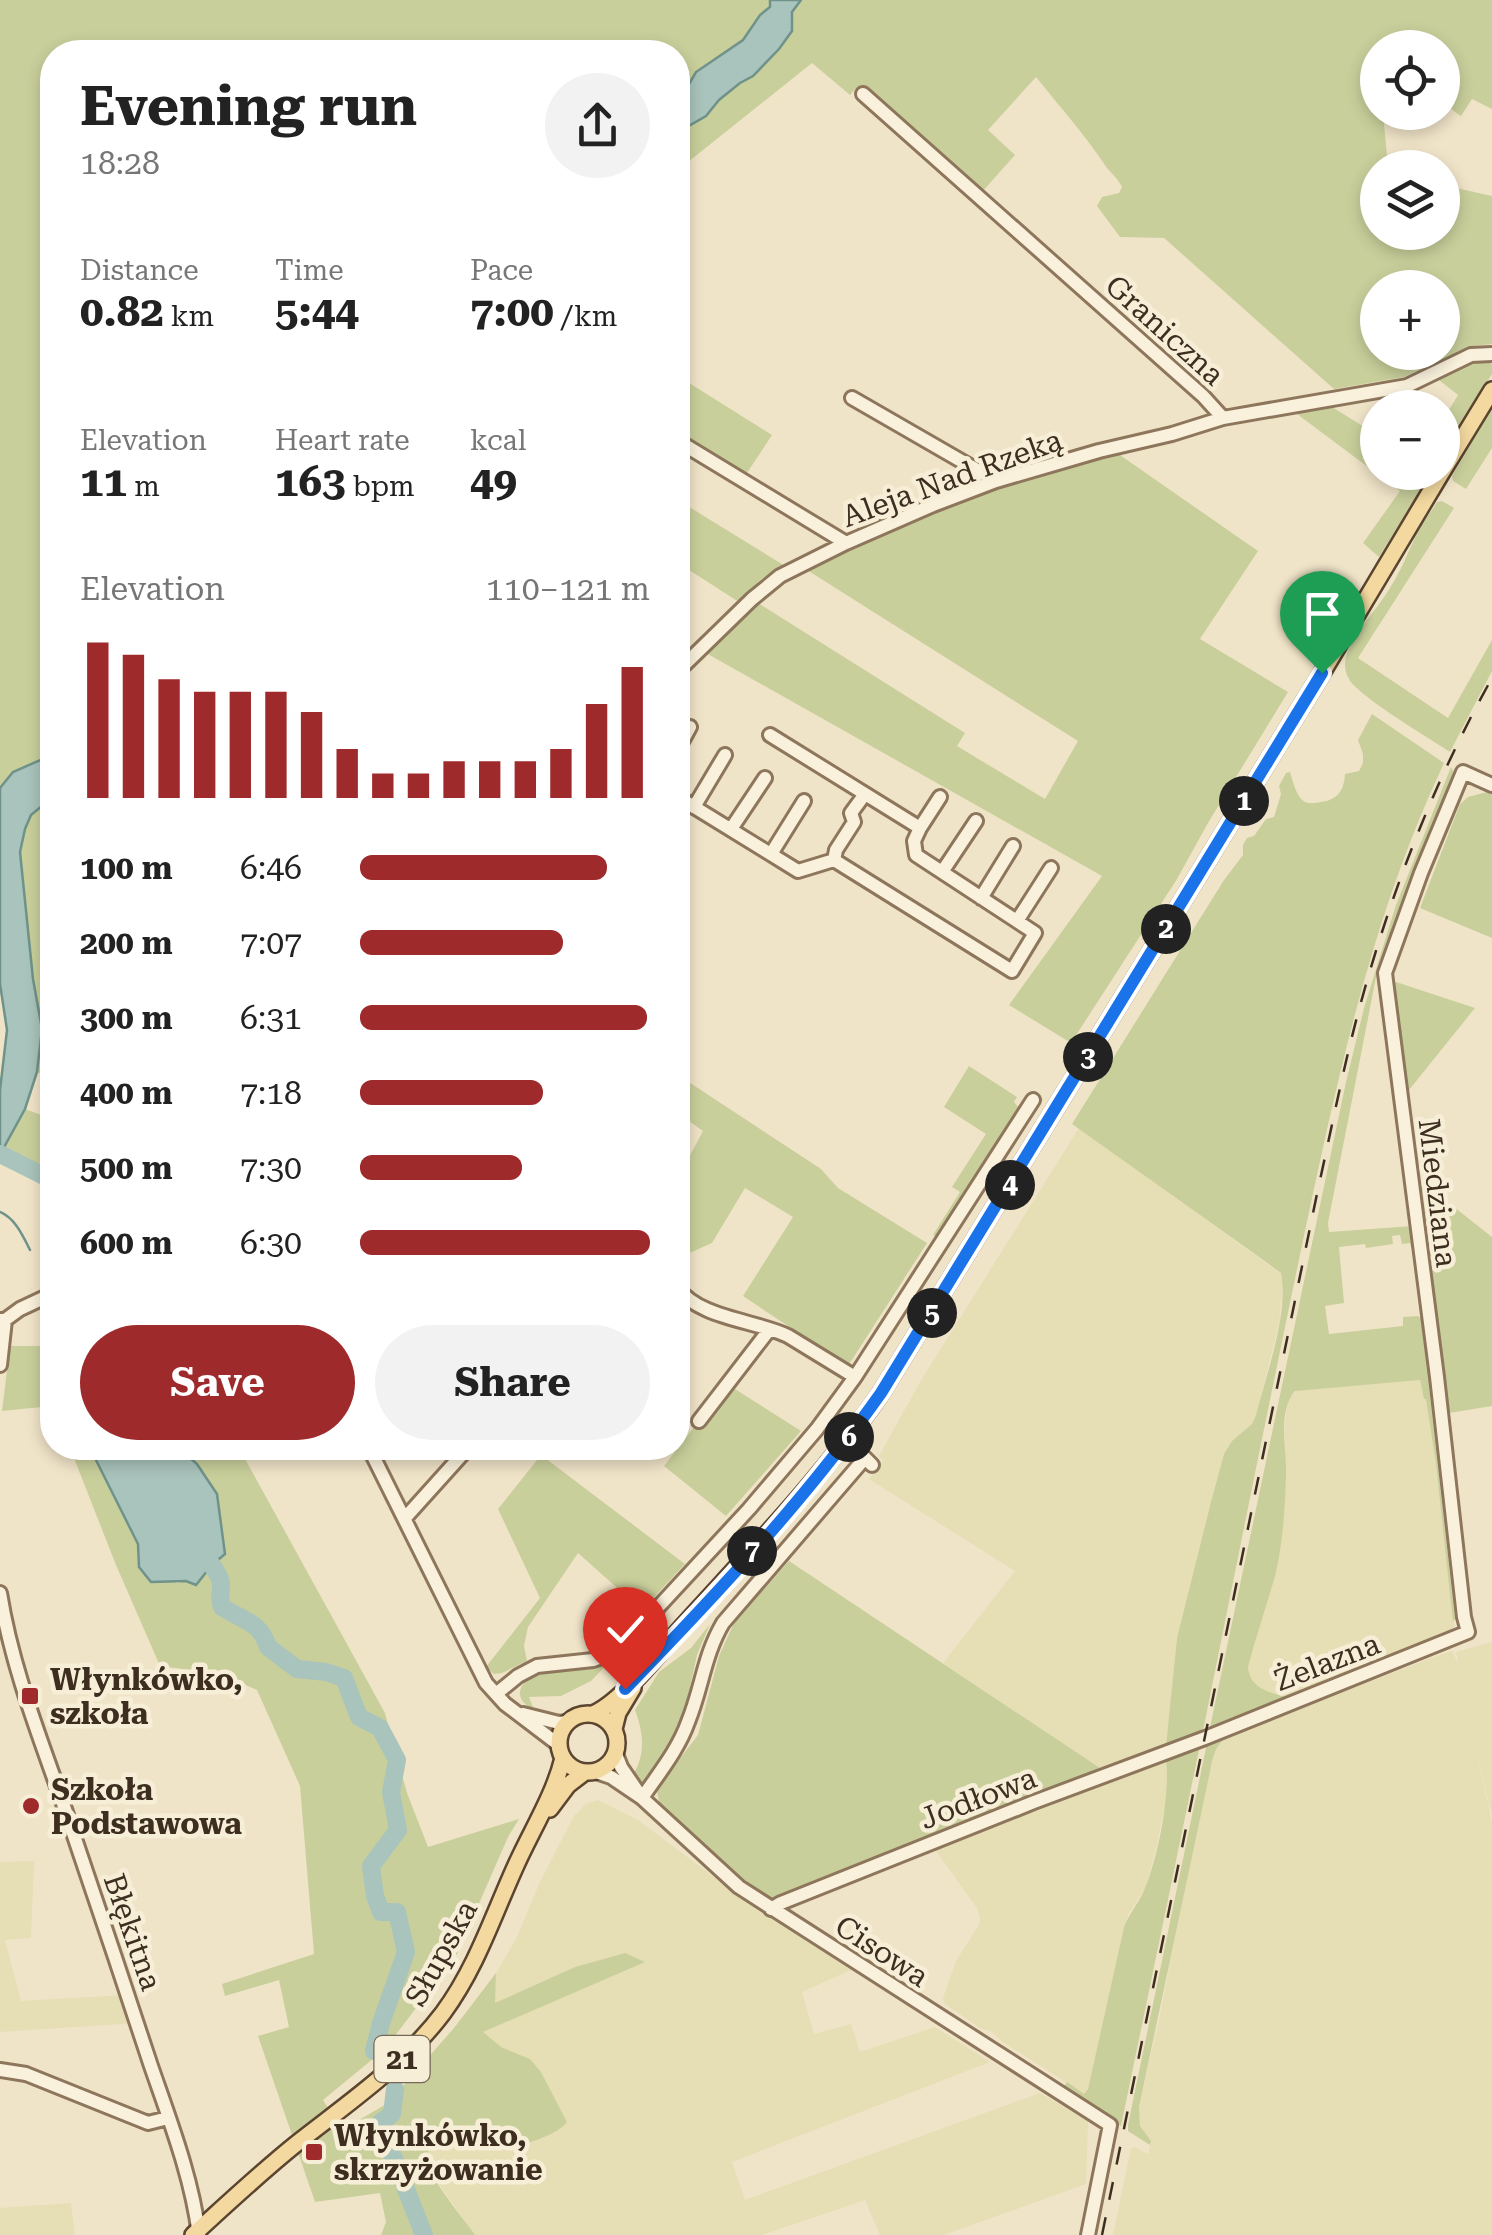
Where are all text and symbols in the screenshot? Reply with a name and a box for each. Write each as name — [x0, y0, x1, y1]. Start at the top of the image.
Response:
map controls — [1360, 30, 1460, 490]
button: locate — [1360, 30, 1460, 130]
button: share — [545, 73, 650, 178]
text: Evening run — [80, 74, 417, 138]
text: 18:28 — [80, 144, 160, 182]
button: layers — [1360, 150, 1460, 250]
text: Distance — [80, 254, 199, 287]
text: Time — [275, 254, 344, 287]
text: Pace — [470, 254, 533, 287]
street label: Graniczna — [1099, 268, 1231, 392]
button: + — [1360, 270, 1460, 370]
text: 0.82 — [80, 287, 164, 336]
text: 5:44 — [275, 287, 359, 336]
text: 7:00 — [470, 287, 554, 336]
text: km — [164, 300, 214, 333]
text: /km — [554, 300, 617, 333]
button: − — [1360, 390, 1460, 490]
street label: Aleja Nad Rzeką — [837, 422, 1067, 534]
text: Elevation — [80, 424, 207, 457]
text: Heart rate — [275, 424, 410, 457]
text: kcal — [470, 424, 526, 457]
text: 11 — [80, 457, 127, 506]
text: 163 — [275, 457, 346, 506]
text: 49 — [470, 457, 517, 506]
text: m — [127, 470, 160, 503]
text: bpm — [346, 470, 415, 503]
text: Elevation — [80, 570, 225, 608]
text: 110–121 m — [486, 570, 650, 608]
pin — [1280, 571, 1365, 674]
icon: arrive — [1295, 586, 1350, 641]
pin: 1 — [1219, 776, 1269, 826]
text: 1 — [1236, 784, 1252, 817]
text: 100 m — [80, 849, 173, 887]
text: 6:46 — [240, 849, 302, 887]
pin: 2 — [1141, 904, 1191, 954]
text: 2 — [1158, 912, 1174, 945]
text: 200 m — [80, 924, 173, 962]
text: 7:07 — [240, 924, 302, 962]
text: 300 m — [80, 999, 173, 1037]
text: 6:31 — [240, 999, 302, 1037]
pin: 3 — [1063, 1032, 1113, 1082]
text: 3 — [1080, 1040, 1096, 1073]
text: 400 m — [80, 1074, 173, 1112]
text: 7:18 — [240, 1074, 302, 1112]
street label: Miedziana — [1412, 1117, 1464, 1269]
text: 500 m — [80, 1149, 173, 1187]
text: 7:30 — [240, 1149, 302, 1187]
pin: 4 — [985, 1160, 1035, 1210]
text: 4 — [1002, 1168, 1018, 1201]
text: 600 m — [80, 1224, 173, 1262]
text: 6:30 — [240, 1224, 302, 1262]
pin: 5 — [907, 1288, 957, 1338]
text: 5 — [924, 1296, 940, 1329]
button: Save — [80, 1325, 355, 1440]
button: Share — [375, 1325, 650, 1440]
pin: 6 — [824, 1412, 874, 1462]
text: 6 — [841, 1420, 857, 1453]
pin: 7 — [727, 1526, 777, 1576]
text: 7 — [744, 1534, 760, 1567]
pin — [583, 1587, 668, 1690]
icon: check — [598, 1602, 653, 1657]
street label: Żelazna — [1269, 1626, 1385, 1698]
place label: Włynkówko, szkoła — [50, 1662, 243, 1731]
marker: Włynkówko, szkoła — [19, 1685, 41, 1707]
street label: Jodłowa — [915, 1760, 1041, 1836]
place label: Szkoła Podstawowa — [51, 1772, 242, 1841]
marker: Szkoła Podstawowa — [20, 1795, 42, 1817]
street label: Błękitna — [97, 1869, 169, 1995]
street label: Słupska — [398, 1894, 484, 2012]
street label: Cisowa — [829, 1908, 935, 1994]
road number: 21 — [374, 2036, 430, 2082]
place label: Włynkówko, skrzyżowanie — [334, 2118, 543, 2187]
marker: Włynkówko, skrzyżowanie — [303, 2141, 325, 2163]

